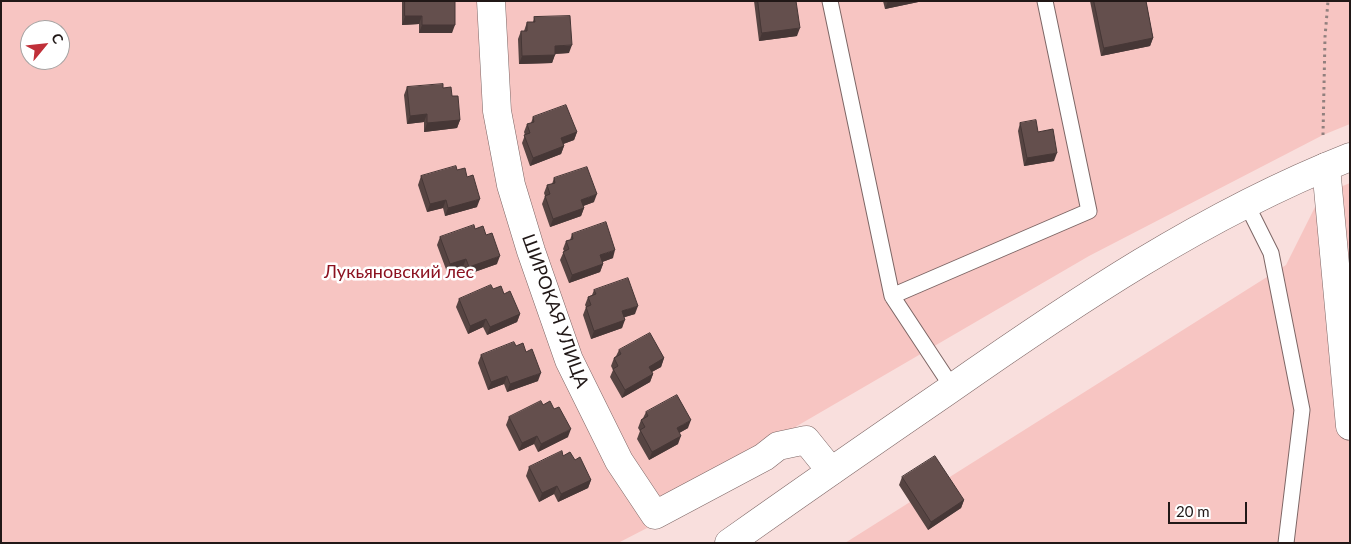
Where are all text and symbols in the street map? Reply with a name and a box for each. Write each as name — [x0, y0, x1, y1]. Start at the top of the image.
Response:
north arrow — [20, 20, 70, 70]
text: С — [48, 30, 67, 46]
street label: ШИРОКАЯ УЛИЦА — [517, 231, 593, 391]
park label: Лукьяновский лес — [324, 261, 474, 283]
scale bar — [1171, 492, 1250, 524]
text: 20 m — [1176, 502, 1210, 520]

